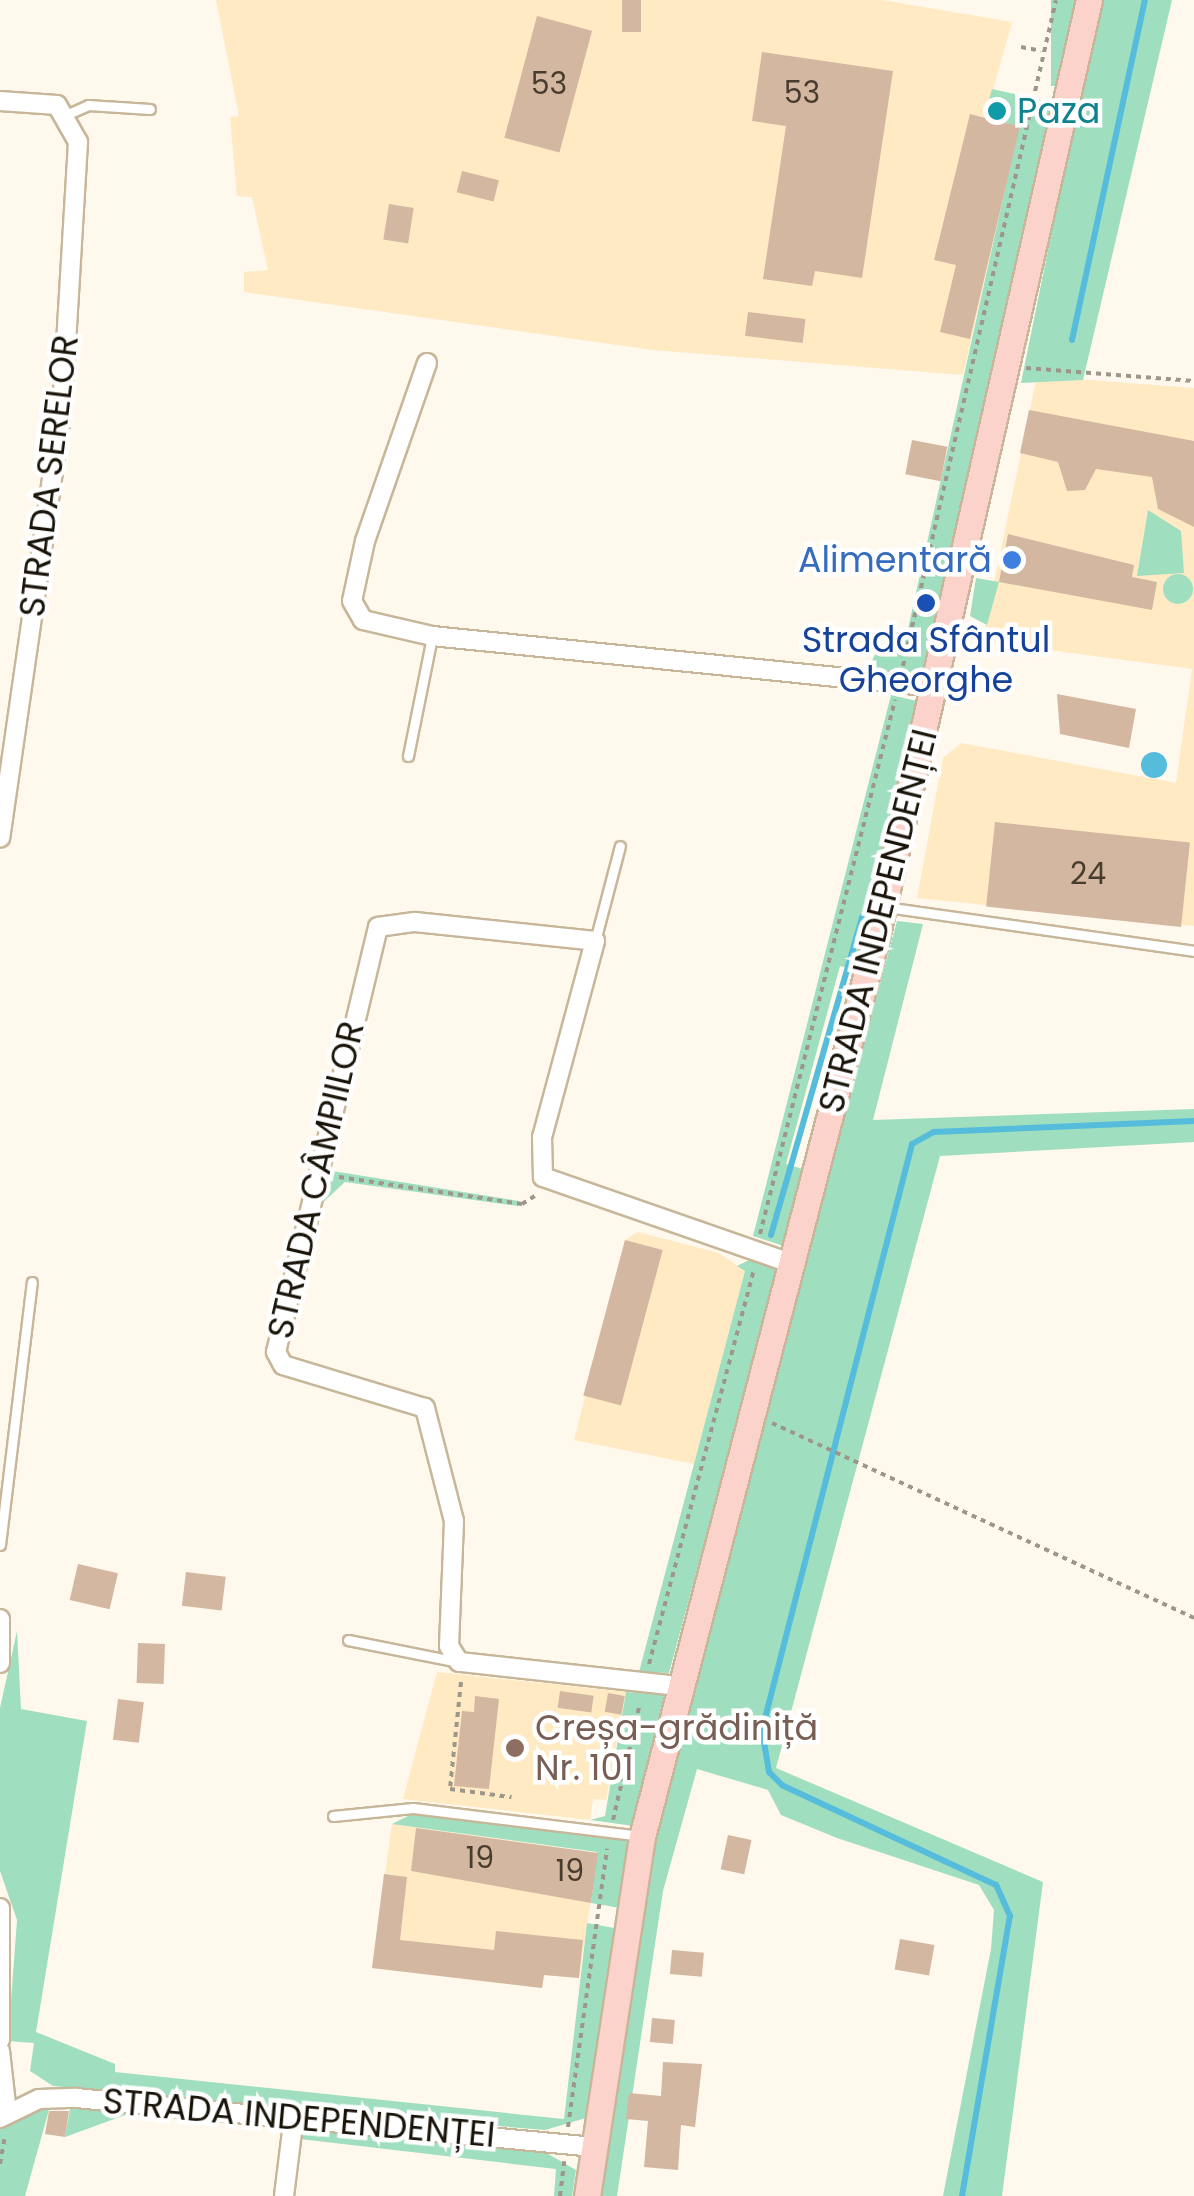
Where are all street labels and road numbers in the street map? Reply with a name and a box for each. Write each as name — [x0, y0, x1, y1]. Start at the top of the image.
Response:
street label: STRADA SERELOR — [11, 333, 87, 619]
street label: STRADA INDEPENDENȚEI — [810, 725, 946, 1117]
street label: STRADA CÂMPIILOR — [259, 1017, 373, 1343]
street label: STRADA INDEPENDENȚEI — [101, 2080, 497, 2156]

